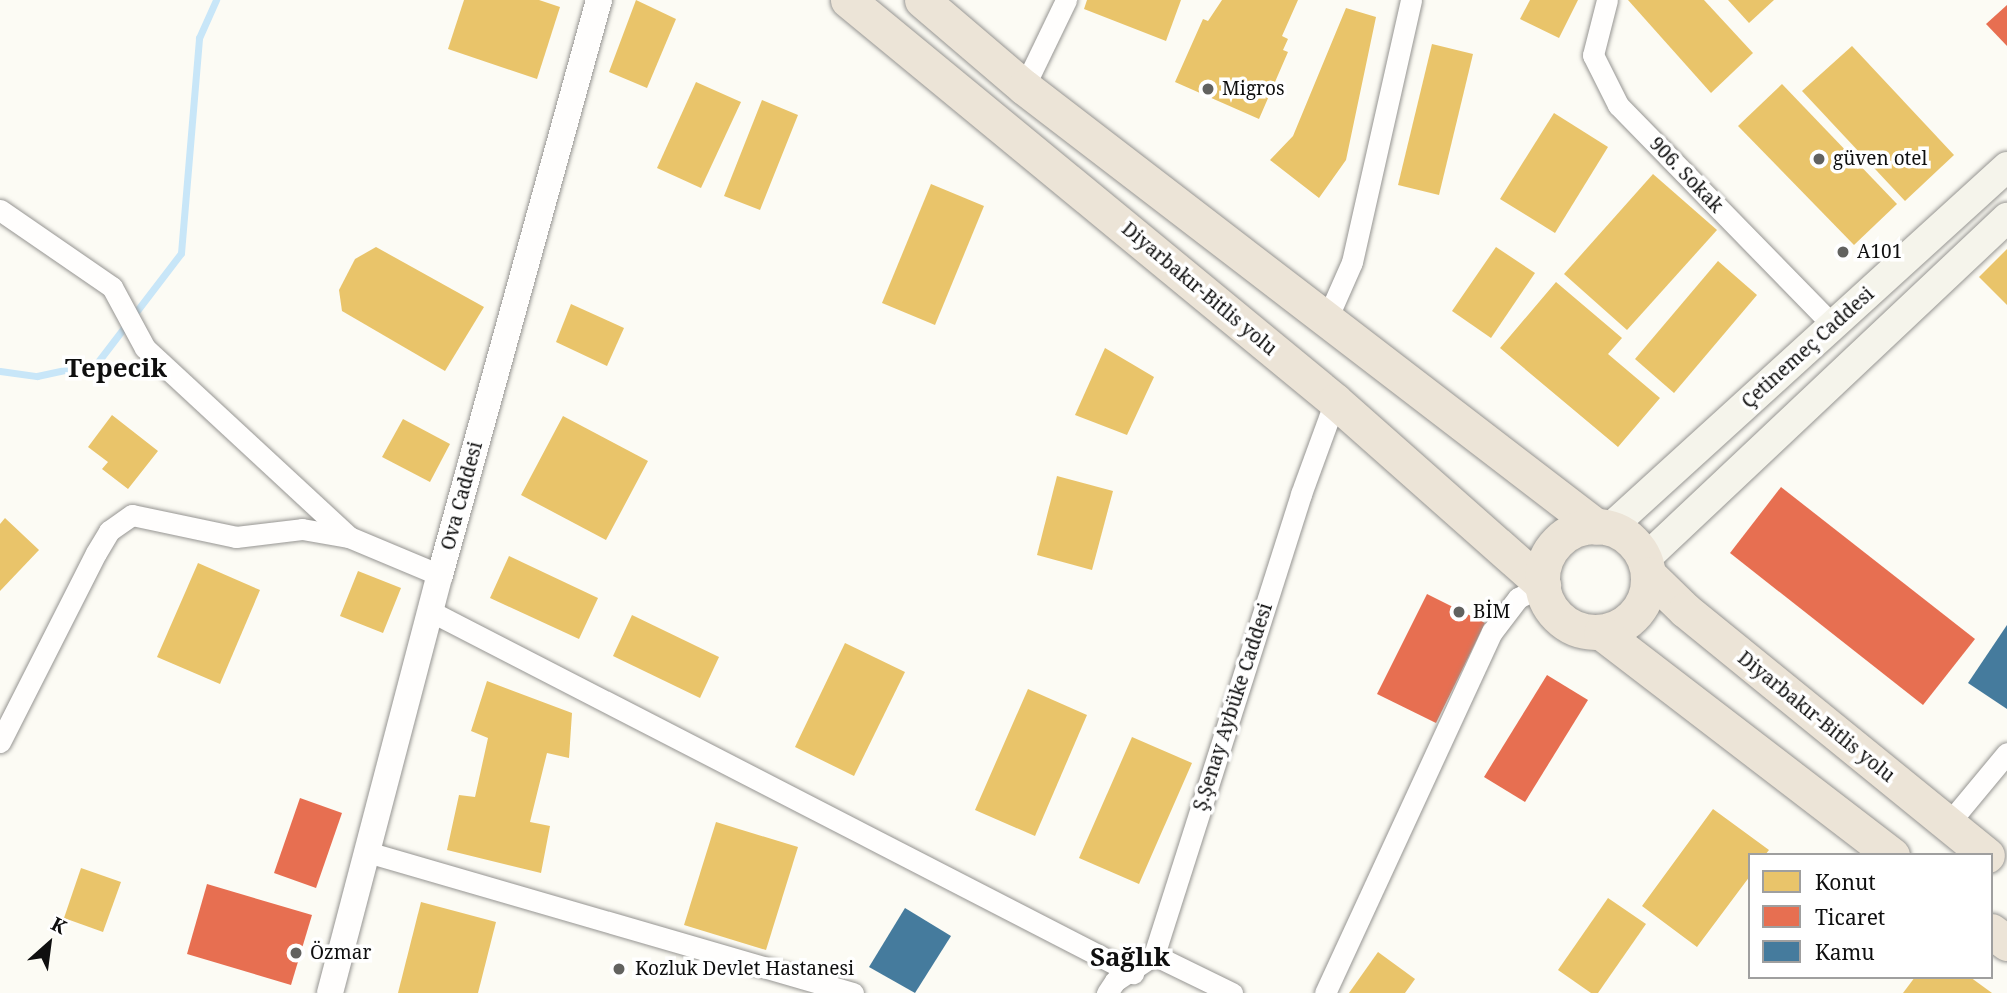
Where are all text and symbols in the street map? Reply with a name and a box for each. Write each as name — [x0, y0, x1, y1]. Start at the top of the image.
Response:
place label: Migros — [1222, 78, 1285, 100]
marker: Migros — [1200, 81, 1216, 97]
street label: 906. Sokak — [1645, 133, 1727, 217]
place label: güven otel — [1833, 148, 1927, 170]
marker: güven otel — [1811, 151, 1827, 167]
street label: Diyarbakır-Bitlis yolu — [1117, 218, 1281, 360]
place label: A101 — [1857, 241, 1902, 263]
marker: A101 — [1835, 244, 1851, 260]
street label: Çetinemeç Caddesi — [1737, 283, 1879, 413]
district label: Tepecik — [65, 352, 167, 384]
street label: Ova Caddesi — [437, 439, 487, 553]
street label: Ş.Şenay Aybüke Caddesi — [1189, 600, 1277, 814]
place label: BİM — [1473, 601, 1510, 623]
marker: BİM — [1451, 604, 1467, 620]
street label: Diyarbakır-Bitlis yolu — [1733, 647, 1899, 787]
legend — [1748, 853, 1993, 979]
text: Konut — [1815, 868, 1876, 896]
text: Ticaret — [1815, 903, 1885, 931]
north arrow — [14, 909, 84, 979]
text: K — [47, 911, 71, 940]
text: Kamu — [1815, 938, 1875, 966]
district label: Sağlık — [1090, 941, 1170, 973]
place label: Özmar — [310, 942, 371, 964]
marker: Özmar — [288, 945, 304, 961]
place label: Kozluk Devlet Hastanesi — [635, 958, 854, 980]
marker: Kozluk Devlet Hastanesi — [609, 959, 629, 979]

